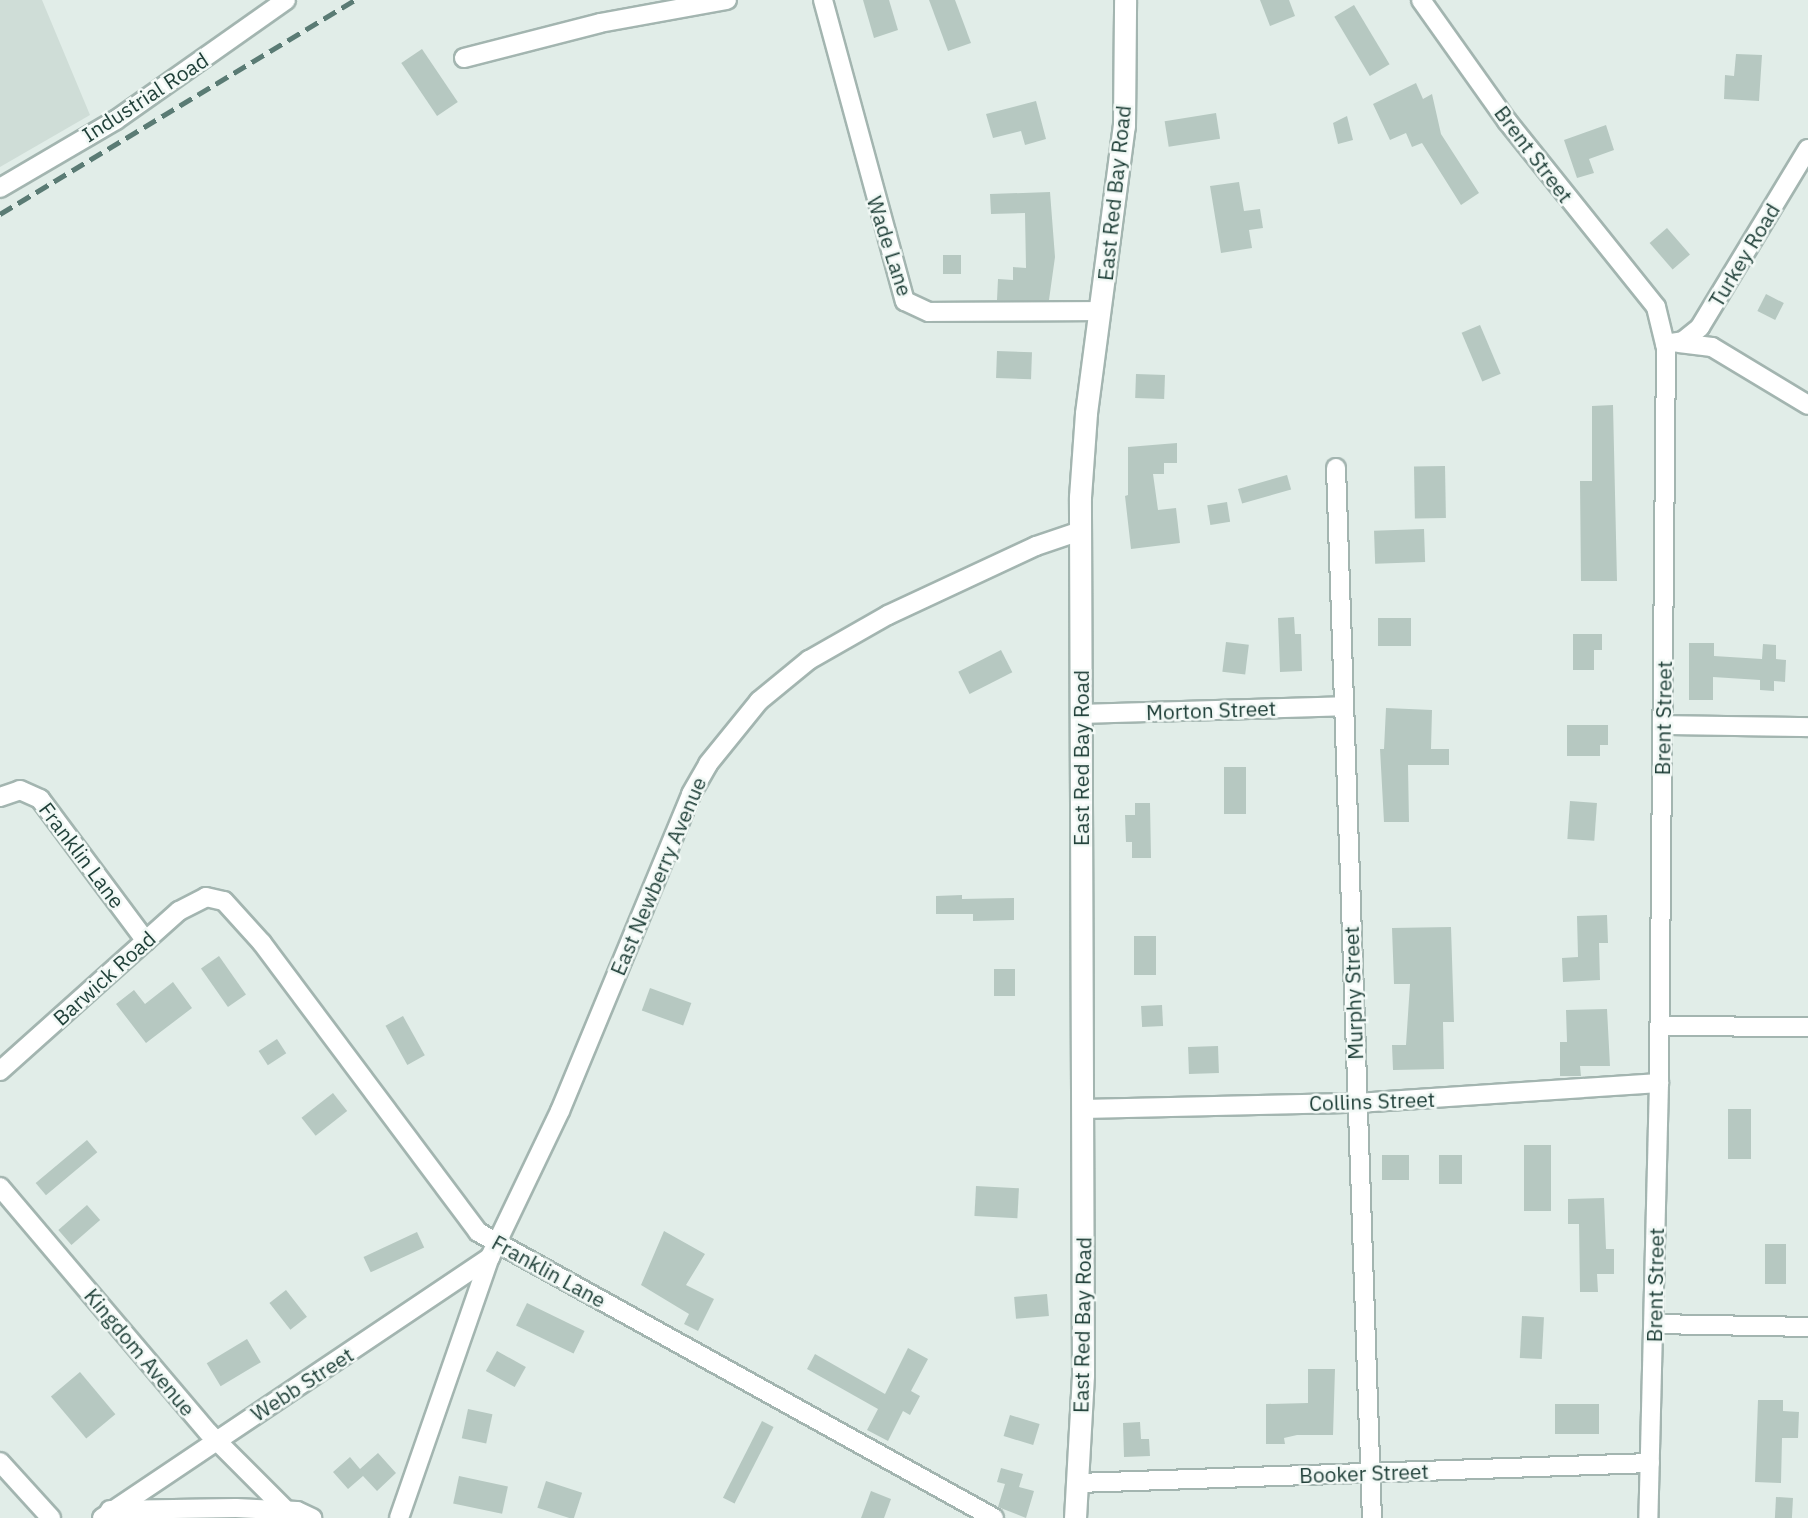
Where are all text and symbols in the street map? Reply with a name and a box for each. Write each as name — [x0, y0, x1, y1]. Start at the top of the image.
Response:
street label: Industrial Road — [77, 47, 213, 147]
street label: Brent Street — [1489, 101, 1579, 207]
street label: East Red Bay Road — [1092, 104, 1136, 282]
street label: Wade Lane — [862, 193, 918, 299]
street label: Turkey Road — [1703, 199, 1785, 311]
street label: Brent Street — [1649, 660, 1677, 776]
street label: East Red Bay Road — [1068, 670, 1094, 846]
street label: Morton Street — [1146, 695, 1276, 725]
street label: East Newberry Avenue — [605, 773, 711, 979]
street label: Franklin Lane — [34, 797, 130, 913]
street label: Barwick Road — [48, 925, 160, 1031]
street label: Murphy Street — [1338, 926, 1368, 1060]
street label: Collins Street — [1309, 1086, 1435, 1116]
street label: Brent Street — [1641, 1227, 1669, 1343]
street label: Franklin Lane — [488, 1229, 610, 1313]
street label: East Red Bay Road — [1068, 1237, 1096, 1413]
street label: Kingdom Avenue — [79, 1283, 201, 1421]
street label: Webb Street — [246, 1342, 358, 1426]
street label: Booker Street — [1299, 1458, 1429, 1488]

